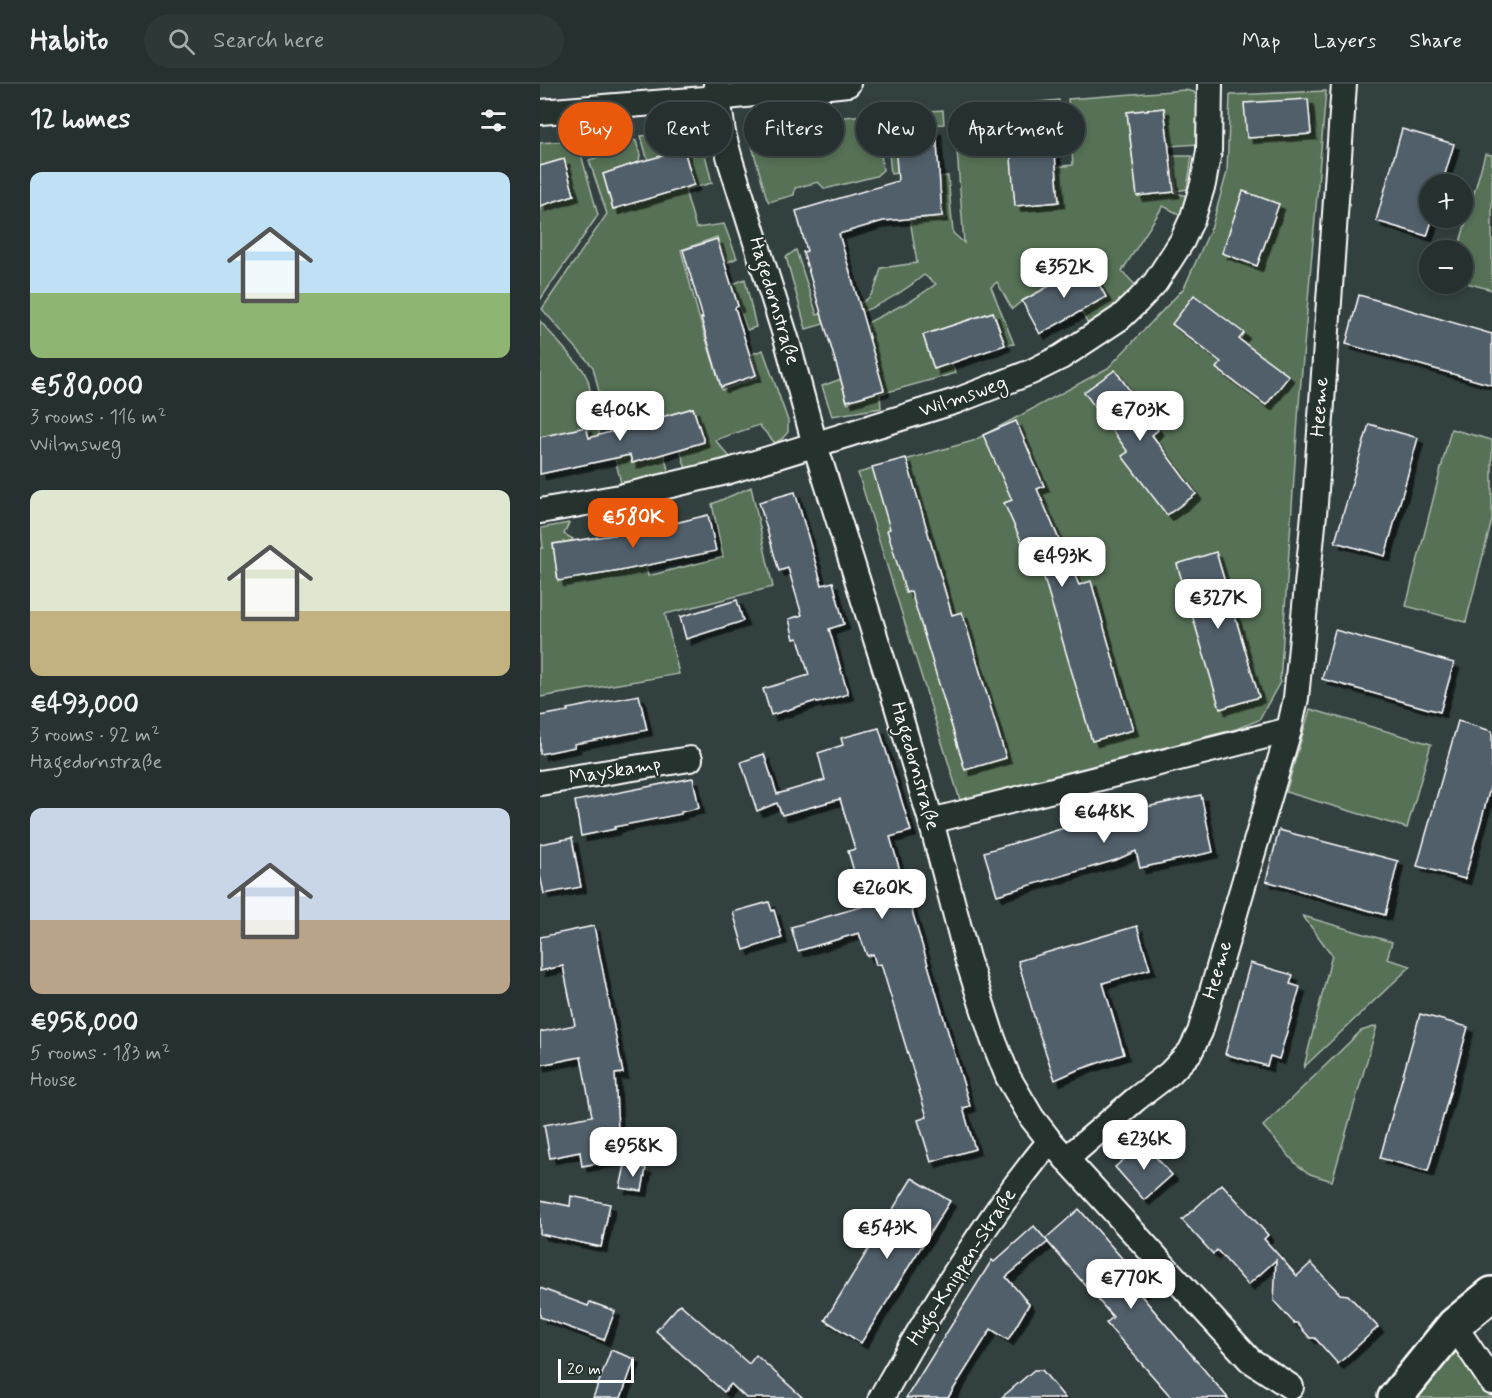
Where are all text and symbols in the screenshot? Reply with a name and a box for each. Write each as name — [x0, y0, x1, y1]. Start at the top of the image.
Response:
search box — [144, 14, 564, 68]
text: Habito — [30, 23, 108, 60]
icon: search — [165, 25, 198, 58]
text: Search here — [213, 27, 324, 55]
text: Map — [1242, 27, 1280, 55]
text: Layers — [1313, 27, 1376, 55]
text: Share — [1409, 27, 1462, 55]
chip: Buy — [558, 102, 633, 156]
chip: Rent — [645, 102, 732, 156]
chip: Filters — [744, 102, 844, 156]
chip: New — [856, 102, 936, 156]
chip: Apartment — [948, 102, 1085, 156]
text: 12 homes — [30, 103, 130, 137]
icon: filters — [477, 104, 510, 137]
map controls — [1419, 174, 1473, 294]
button: + — [1419, 174, 1473, 228]
icon: home — [216, 211, 324, 319]
street label: Hagedornstraße — [740, 234, 806, 369]
button: − — [1419, 240, 1473, 294]
pin: €352K — [1022, 248, 1106, 299]
text: €352K — [1035, 254, 1093, 281]
street label: Wilmsweg — [915, 369, 1011, 426]
text: €580,000 — [30, 370, 143, 404]
street label: Heeme — [1304, 376, 1336, 438]
pin: €406K — [578, 391, 662, 442]
pin: €703K — [1098, 391, 1182, 442]
text: €406K — [590, 397, 650, 424]
text: €703K — [1111, 397, 1169, 424]
text: 3 rooms · 116 m² — [30, 404, 166, 431]
text: Wilmsweg — [30, 431, 121, 458]
pin: €580K — [591, 498, 675, 549]
text: €580K — [602, 504, 664, 531]
icon: home — [216, 529, 324, 637]
pin: €493K — [1020, 537, 1104, 588]
text: €493K — [1033, 543, 1091, 570]
pin: €327K — [1176, 579, 1260, 630]
text: €327K — [1189, 585, 1247, 612]
text: €493,000 — [30, 688, 139, 722]
street label: Hagedornstraße — [882, 699, 946, 834]
text: 3 rooms · 92 m² — [30, 722, 160, 749]
text: Hagedornstraße — [30, 749, 162, 776]
street label: Mayskamp — [567, 750, 663, 792]
pin: €648K — [1062, 793, 1146, 844]
text: €648K — [1074, 799, 1134, 826]
icon: home — [216, 847, 324, 955]
pin: €260K — [840, 869, 924, 920]
text: €260K — [852, 875, 912, 902]
street label: Heeme — [1197, 937, 1239, 1003]
text: €958,000 — [30, 1006, 138, 1040]
text: 5 rooms · 183 m² — [30, 1040, 170, 1067]
text: House — [30, 1067, 77, 1094]
pin: €236K — [1102, 1120, 1186, 1171]
text: €236K — [1117, 1126, 1171, 1153]
pin: €958K — [591, 1127, 675, 1178]
text: €958K — [604, 1133, 662, 1160]
street label: Hugo-Knippen-Straße — [901, 1183, 1025, 1352]
pin: €543K — [845, 1209, 929, 1260]
text: €543K — [857, 1215, 917, 1242]
pin: €770K — [1089, 1259, 1173, 1310]
text: €770K — [1100, 1265, 1162, 1292]
scale bar — [558, 1356, 634, 1384]
text: 20 m — [567, 1359, 601, 1380]

